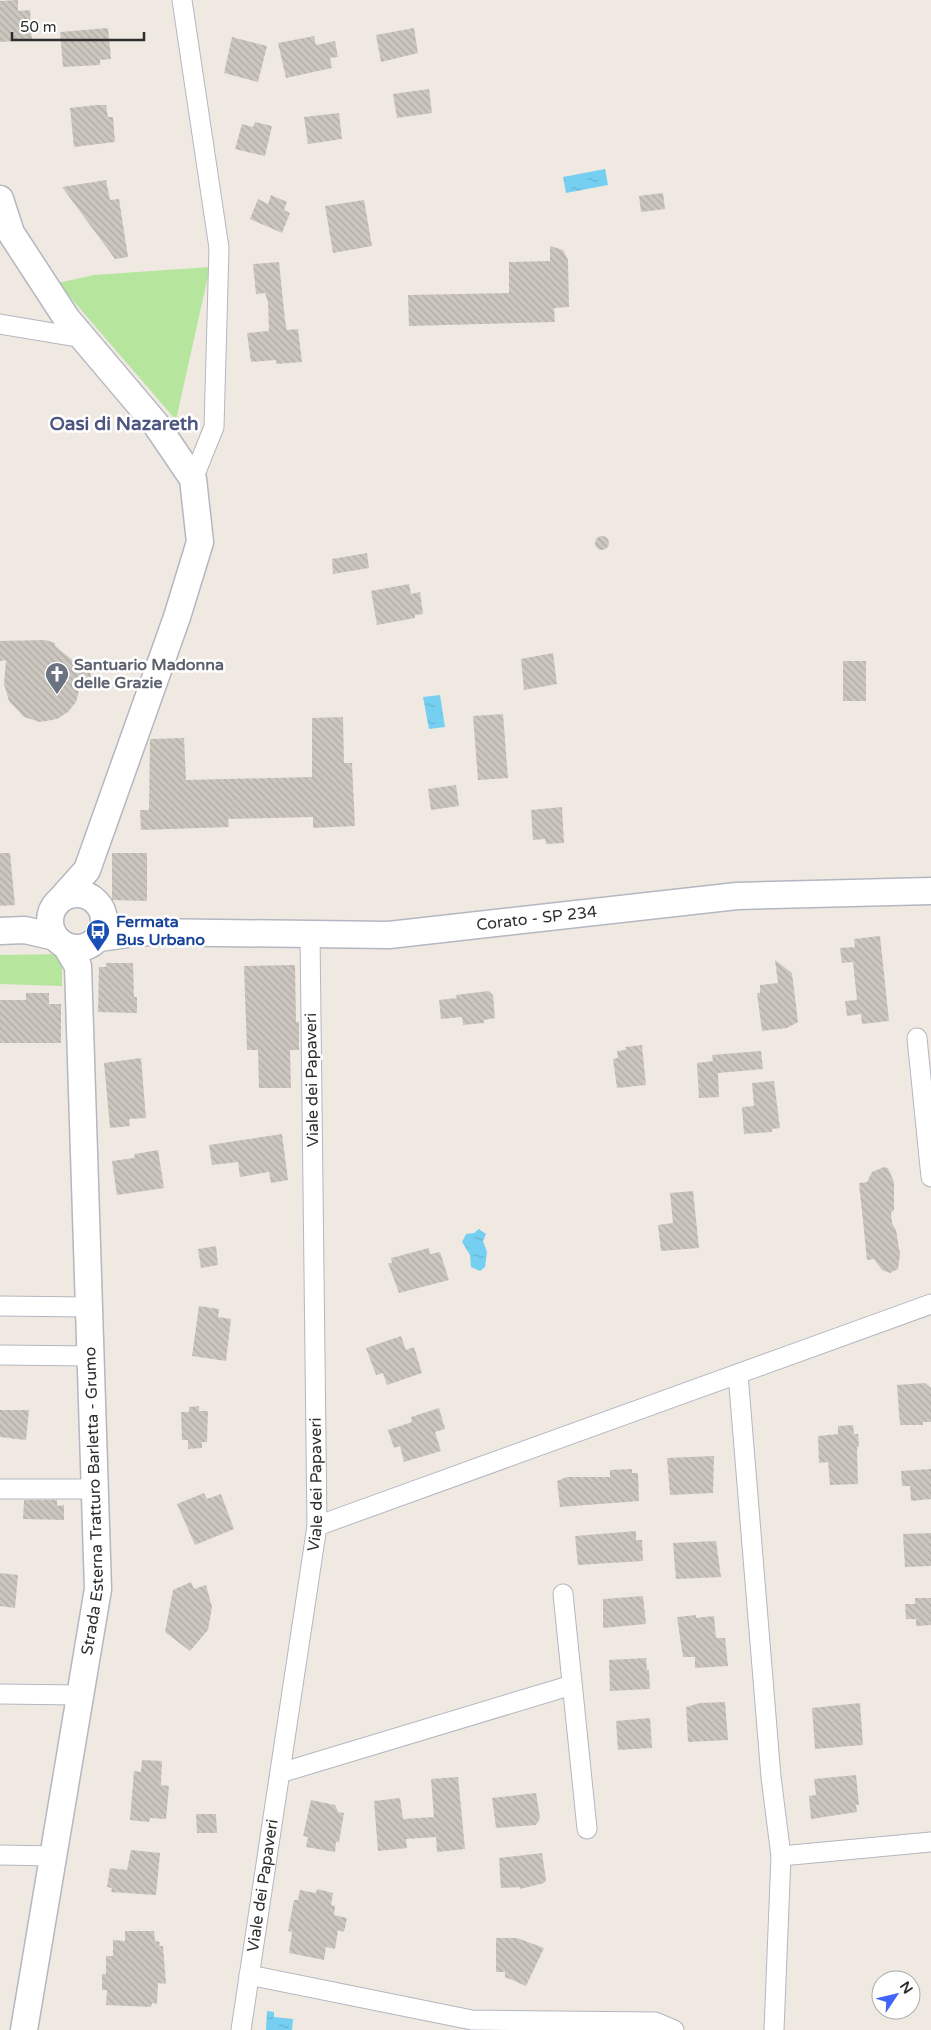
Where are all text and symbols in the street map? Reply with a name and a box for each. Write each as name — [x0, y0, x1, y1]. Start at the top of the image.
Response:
scale bar — [12, 10, 145, 42]
text: 50 m — [20, 18, 57, 36]
district label: Oasi di Nazareth — [49, 413, 199, 435]
place label: Santuario Madonna delle Grazie — [74, 655, 224, 693]
church icon: Santuario Madonna delle Grazie — [44, 661, 70, 695]
street label: Corato - SP 234 — [475, 902, 598, 935]
place label: Fermata Bus Urbano — [116, 912, 205, 950]
bus stop icon: Fermata Bus Urbano — [85, 918, 111, 952]
street label: Viale dei Papaveri — [301, 1013, 323, 1147]
street label: Strada Esterna Tratturo Barletta - Grumo — [77, 1346, 108, 1657]
street label: Viale dei Papaveri — [303, 1417, 327, 1553]
street label: Viale dei Papaveri — [243, 1818, 283, 1954]
north arrow — [871, 1970, 921, 2020]
text: N — [896, 1978, 916, 1997]

